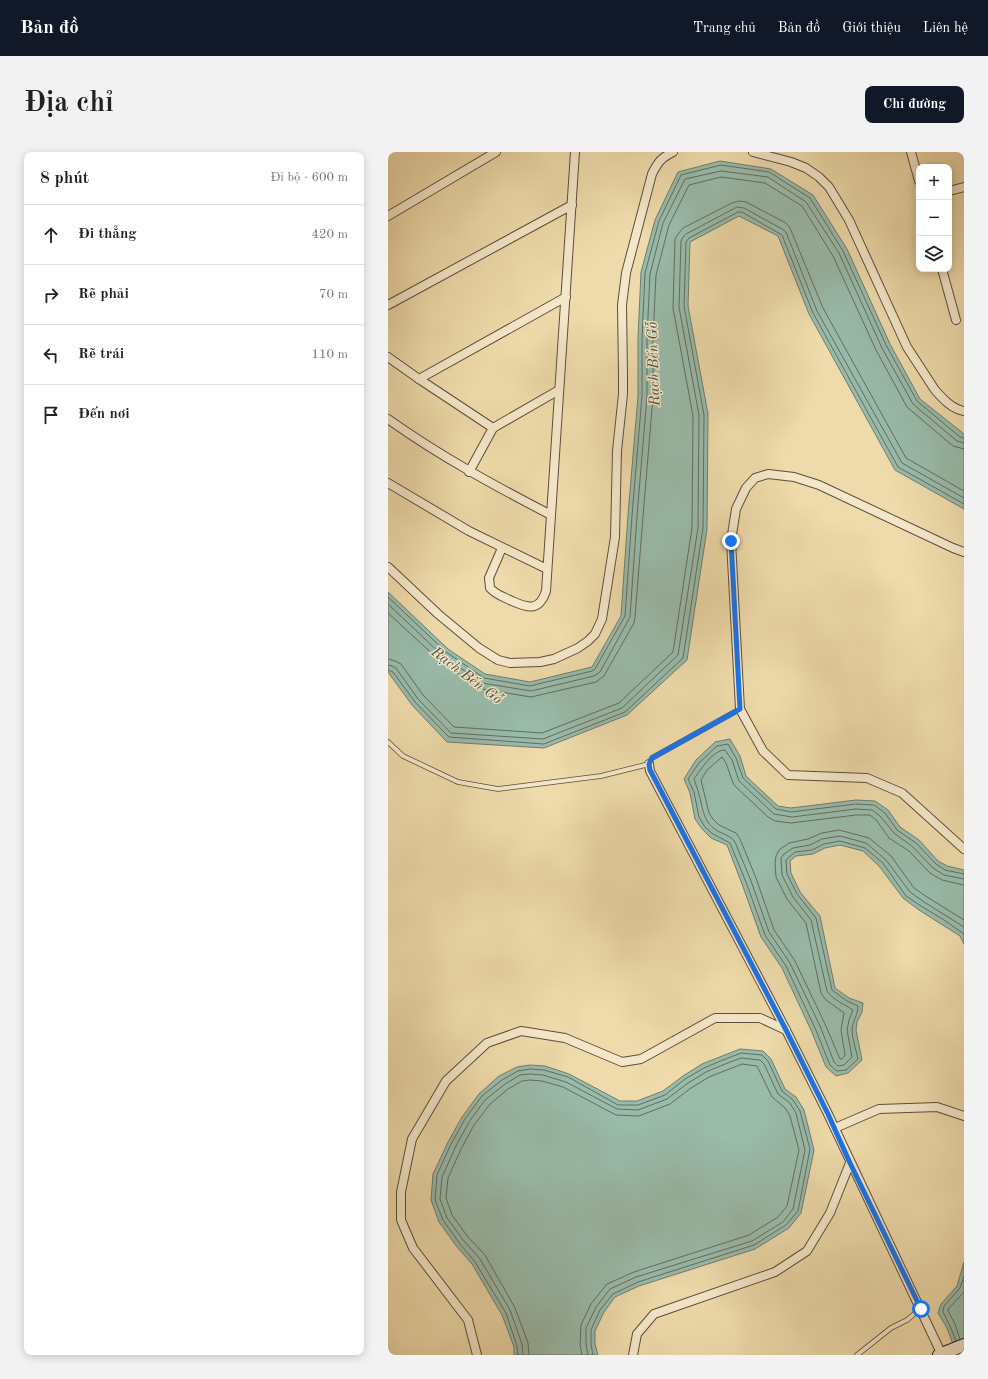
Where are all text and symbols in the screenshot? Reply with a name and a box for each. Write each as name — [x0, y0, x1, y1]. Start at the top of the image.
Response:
text: Bản đồ — [20, 19, 79, 38]
text: Trang chủ — [693, 21, 756, 35]
text: Bản đồ — [778, 21, 820, 35]
text: Giới thiệu — [842, 21, 901, 35]
text: Liên hệ — [923, 21, 968, 35]
button: Chỉ đường — [865, 86, 964, 123]
text: Địa chỉ — [24, 90, 113, 118]
map controls — [916, 164, 952, 272]
button: + — [916, 164, 952, 200]
text: 8 phút — [40, 170, 89, 187]
text: Đi bộ · 600 m — [270, 171, 348, 184]
button: − — [916, 200, 952, 236]
icon: ahead — [40, 224, 62, 246]
text: Đi thẳng — [78, 227, 137, 242]
text: 420 m — [311, 228, 348, 241]
button: layers — [916, 236, 952, 272]
icon: right — [40, 284, 62, 306]
text: Rẽ phải — [78, 287, 129, 302]
text: 70 m — [319, 288, 348, 301]
water label: Rạch Bến Gỗ — [644, 320, 664, 407]
icon: left — [40, 344, 62, 366]
text: Rẽ trái — [78, 347, 124, 362]
text: 110 m — [311, 348, 348, 361]
icon: arrive — [40, 404, 62, 426]
text: Đến nơi — [78, 407, 130, 422]
route end — [722, 532, 740, 550]
water label: Rạch Bến Gỗ — [427, 643, 506, 708]
route start — [912, 1300, 930, 1318]

